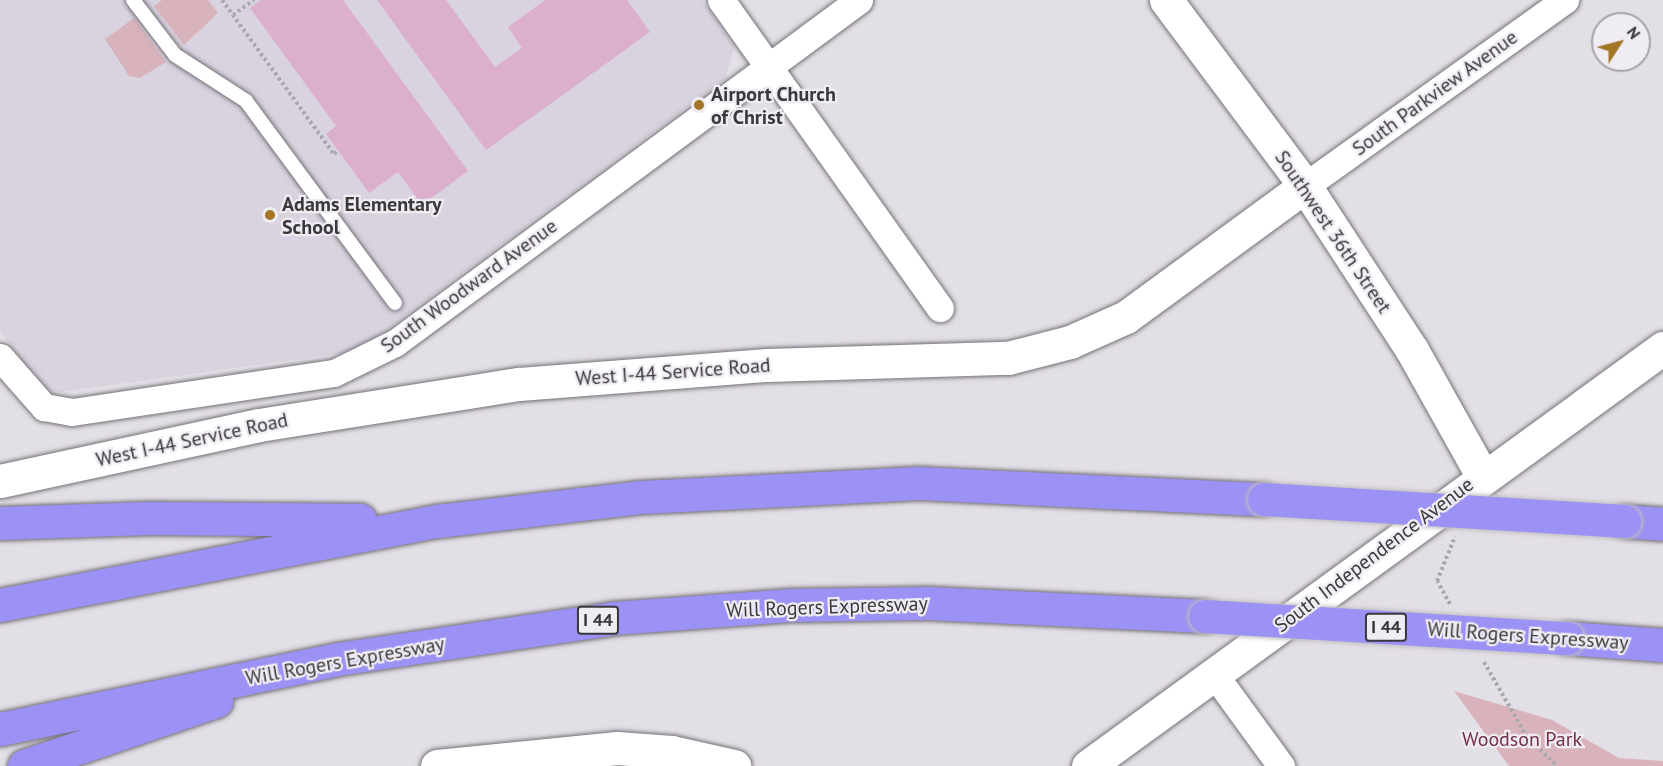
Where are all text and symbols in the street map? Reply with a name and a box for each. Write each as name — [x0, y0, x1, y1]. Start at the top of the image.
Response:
north arrow — [1591, 12, 1651, 72]
text: N — [1623, 22, 1645, 43]
street label: South Parkview Avenue — [1347, 25, 1523, 161]
place label: Airport Church of Christ — [711, 82, 836, 129]
marker: Airport Church of Christ — [692, 98, 706, 112]
street label: Southwest 36th Street — [1270, 146, 1396, 318]
place label: Adams Elementary School — [282, 192, 442, 239]
marker: Adams Elementary School — [263, 208, 277, 222]
street label: South Woodward Avenue — [376, 214, 562, 358]
street label: West I-44 Service Road — [575, 353, 771, 391]
street label: West I-44 Service Road — [94, 408, 290, 472]
street label: South Independence Avenue — [1270, 472, 1478, 638]
street label: Will Rogers Expressway — [726, 591, 928, 623]
road number: I 44 — [576, 605, 620, 635]
road number: I 44 — [1364, 612, 1408, 642]
street label: Will Rogers Expressway — [1427, 617, 1629, 655]
street label: Will Rogers Expressway — [244, 632, 446, 690]
park label: Woodson Park — [1462, 727, 1582, 751]

